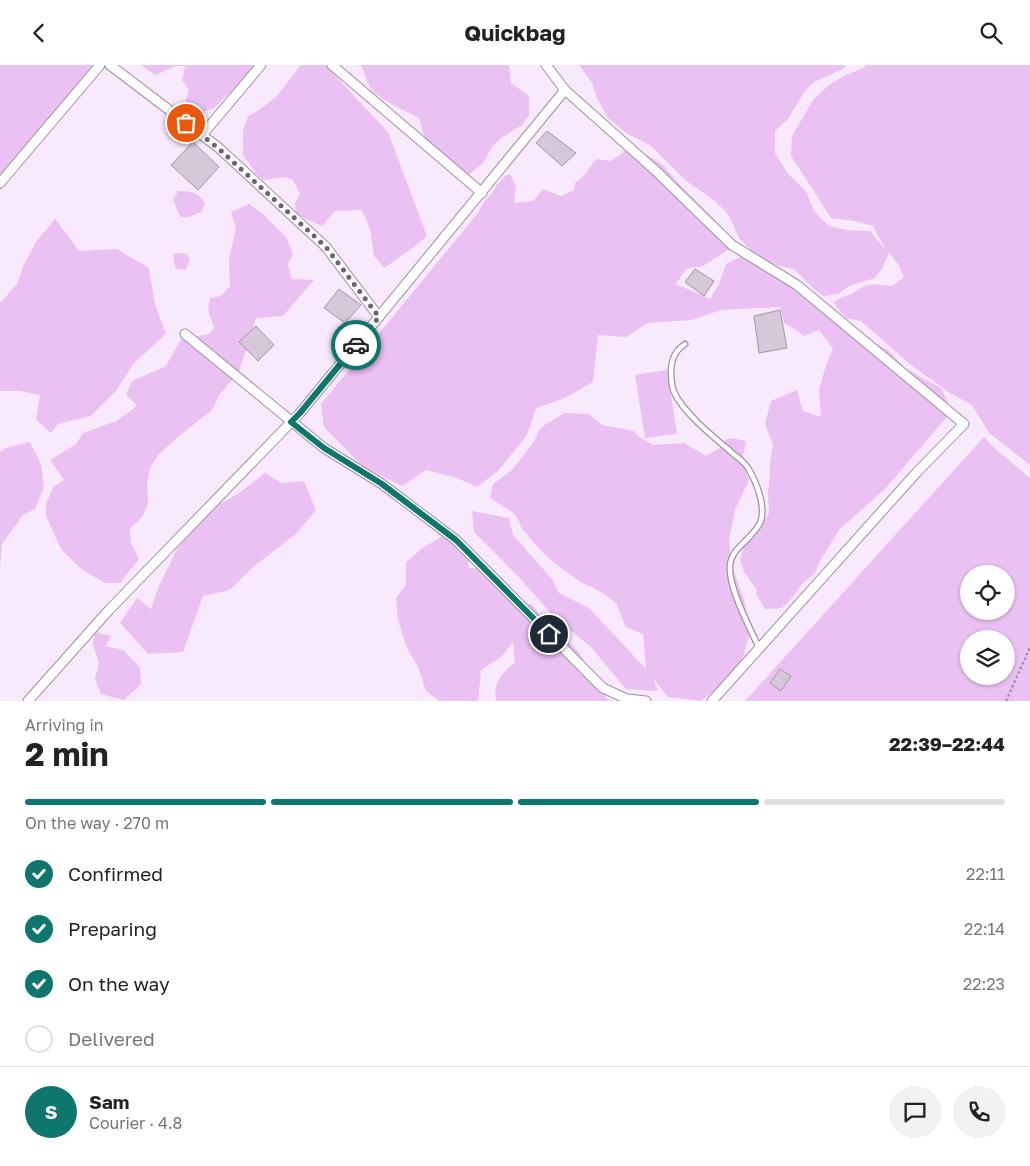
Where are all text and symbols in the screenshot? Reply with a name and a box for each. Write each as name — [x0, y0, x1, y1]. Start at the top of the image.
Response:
icon: back — [25, 19, 53, 47]
text: Quickbag — [464, 19, 566, 46]
icon: search — [977, 19, 1005, 47]
pin — [165, 102, 207, 144]
icon: bag — [172, 109, 200, 137]
courier — [331, 320, 381, 370]
icon: car — [342, 331, 370, 359]
map controls — [960, 565, 1015, 685]
button: locate — [960, 565, 1015, 620]
pin — [528, 613, 570, 655]
icon: home — [535, 620, 563, 648]
button: layers — [960, 630, 1015, 685]
text: Arriving in — [25, 715, 104, 735]
text: 22:39–22:44 — [889, 732, 1005, 755]
text: 2 min — [25, 735, 109, 773]
text: On the way · 270 m — [25, 813, 169, 833]
icon: check — [25, 860, 53, 888]
text: Confirmed — [68, 862, 163, 885]
text: 22:11 — [966, 864, 1005, 884]
icon: check — [25, 915, 53, 943]
text: Preparing — [68, 917, 157, 940]
text: 22:14 — [964, 919, 1005, 939]
icon: check — [25, 970, 53, 998]
text: On the way — [68, 972, 170, 995]
text: 22:23 — [963, 974, 1005, 994]
text: Delivered — [68, 1027, 155, 1050]
button: chat — [889, 1086, 941, 1138]
button: phone — [953, 1086, 1005, 1138]
text: Sam — [89, 1090, 129, 1113]
text: S — [45, 1100, 57, 1123]
text: Courier · 4.8 — [89, 1113, 182, 1133]

